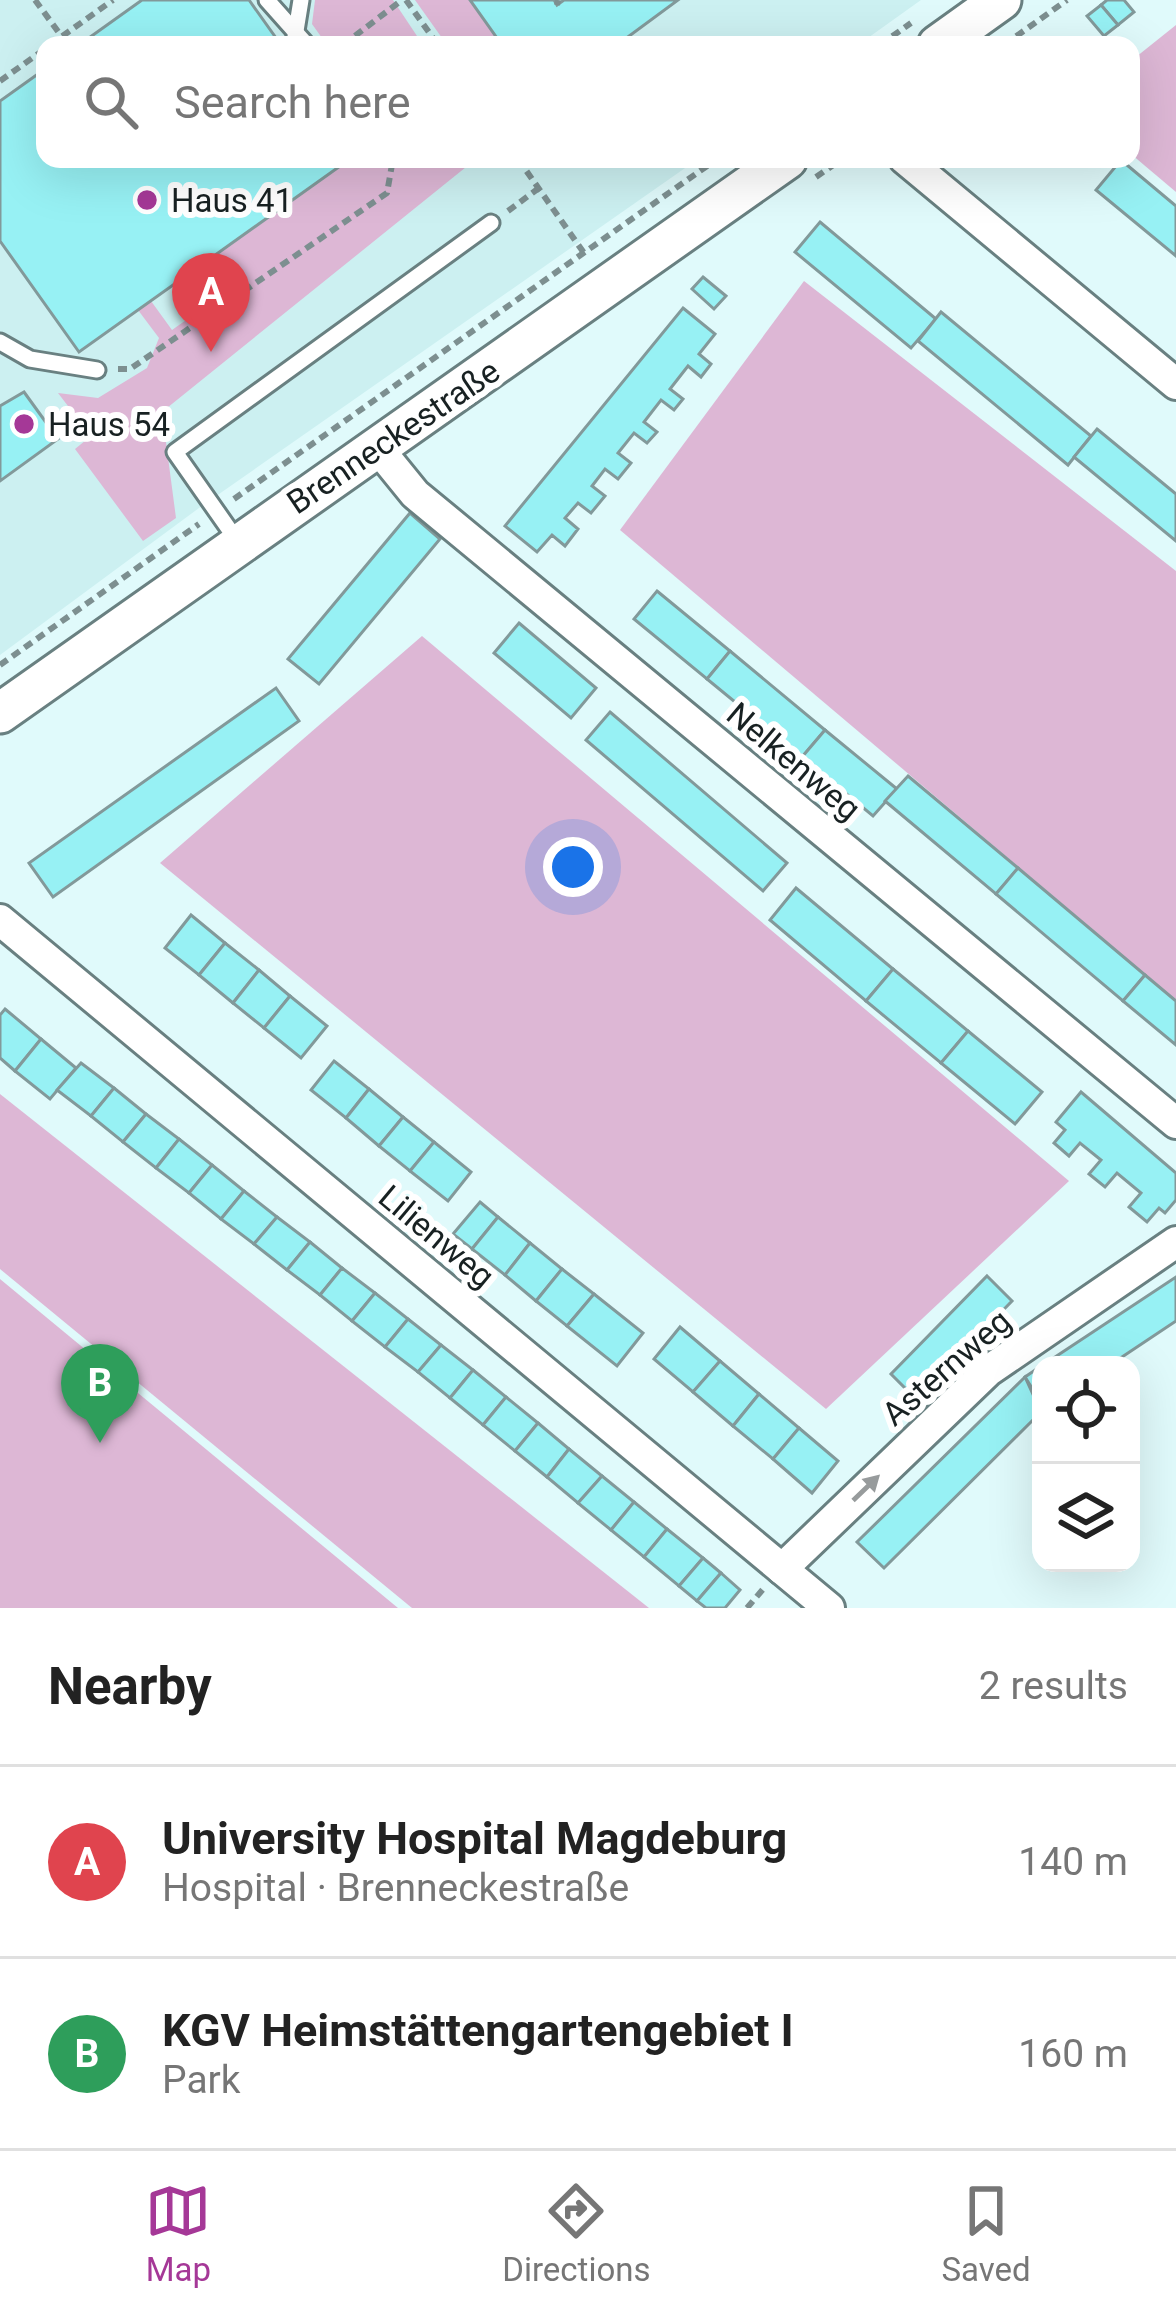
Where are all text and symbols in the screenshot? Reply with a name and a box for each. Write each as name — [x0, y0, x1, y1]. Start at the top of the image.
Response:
search box — [36, 36, 1140, 168]
icon: search — [78, 69, 144, 135]
text: Search here — [174, 76, 411, 129]
place label: Haus 41 — [171, 181, 293, 220]
marker: Haus 41 — [134, 187, 160, 213]
pin: A — [172, 253, 250, 352]
street label: Brenneckestraße — [280, 351, 507, 522]
place label: Haus 54 — [48, 405, 170, 444]
marker: Haus 54 — [11, 411, 37, 437]
street label: Nelkenweg — [719, 694, 868, 828]
your location — [543, 837, 603, 897]
street label: Lilienweg — [371, 1177, 502, 1296]
street label: Asternweg — [874, 1301, 1018, 1434]
pin: B — [61, 1344, 139, 1443]
map controls — [1032, 1356, 1140, 1572]
button: locate — [1032, 1356, 1140, 1464]
button: layers — [1032, 1464, 1140, 1572]
one-way arrow — [851, 1474, 880, 1502]
text: Nearby — [48, 1657, 212, 1716]
text: 2 results — [979, 1663, 1128, 1709]
text: University Hospital Magdeburg — [162, 1812, 787, 1865]
text: A — [74, 1839, 100, 1885]
text: 140 m — [1018, 1839, 1128, 1885]
text: Hospital · Brenneckestraße — [162, 1865, 629, 1911]
text: KGV Heimstättengartengebiet I — [162, 2004, 794, 2057]
text: B — [75, 2031, 99, 2077]
text: 160 m — [1018, 2031, 1128, 2077]
text: Park — [162, 2057, 241, 2103]
tab: Map — [145, 2178, 211, 2289]
tab: Directions — [502, 2178, 651, 2289]
tab: Saved — [941, 2178, 1031, 2289]

